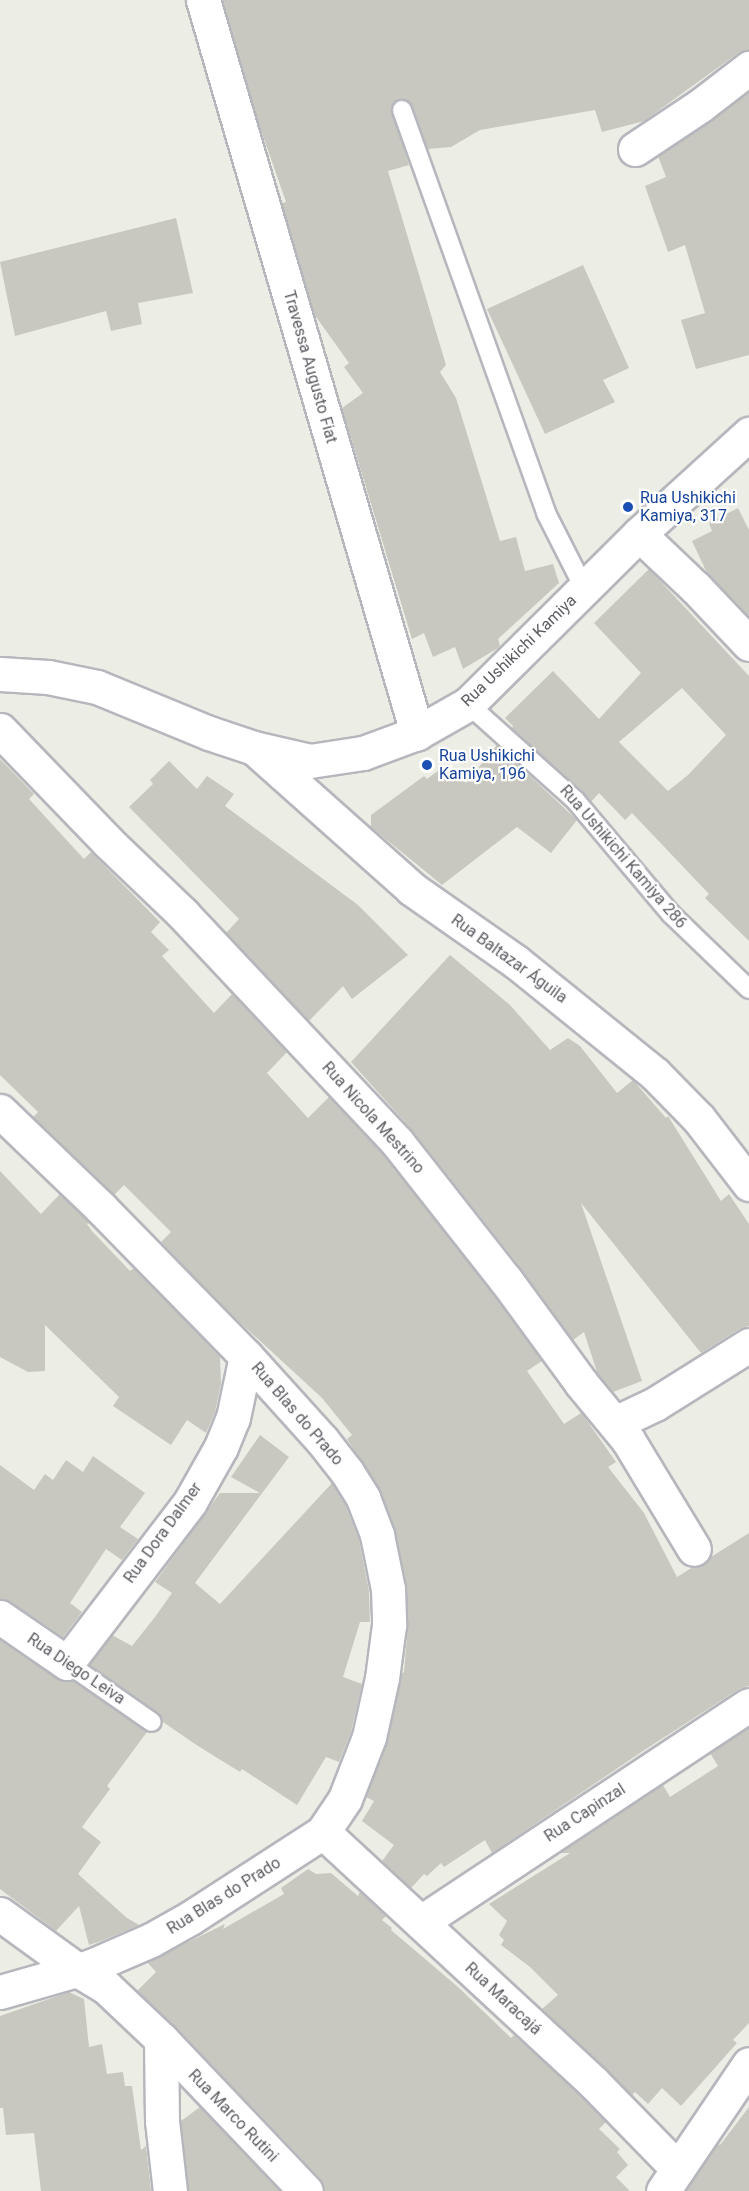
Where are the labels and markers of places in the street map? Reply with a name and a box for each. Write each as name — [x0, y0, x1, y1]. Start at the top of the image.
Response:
place label: Rua Ushikichi Kamiya, 317 — [640, 488, 736, 526]
marker: Rua Ushikichi Kamiya, 317 — [621, 500, 635, 514]
place label: Rua Ushikichi Kamiya, 196 — [439, 746, 535, 784]
marker: Rua Ushikichi Kamiya, 196 — [420, 758, 434, 772]

